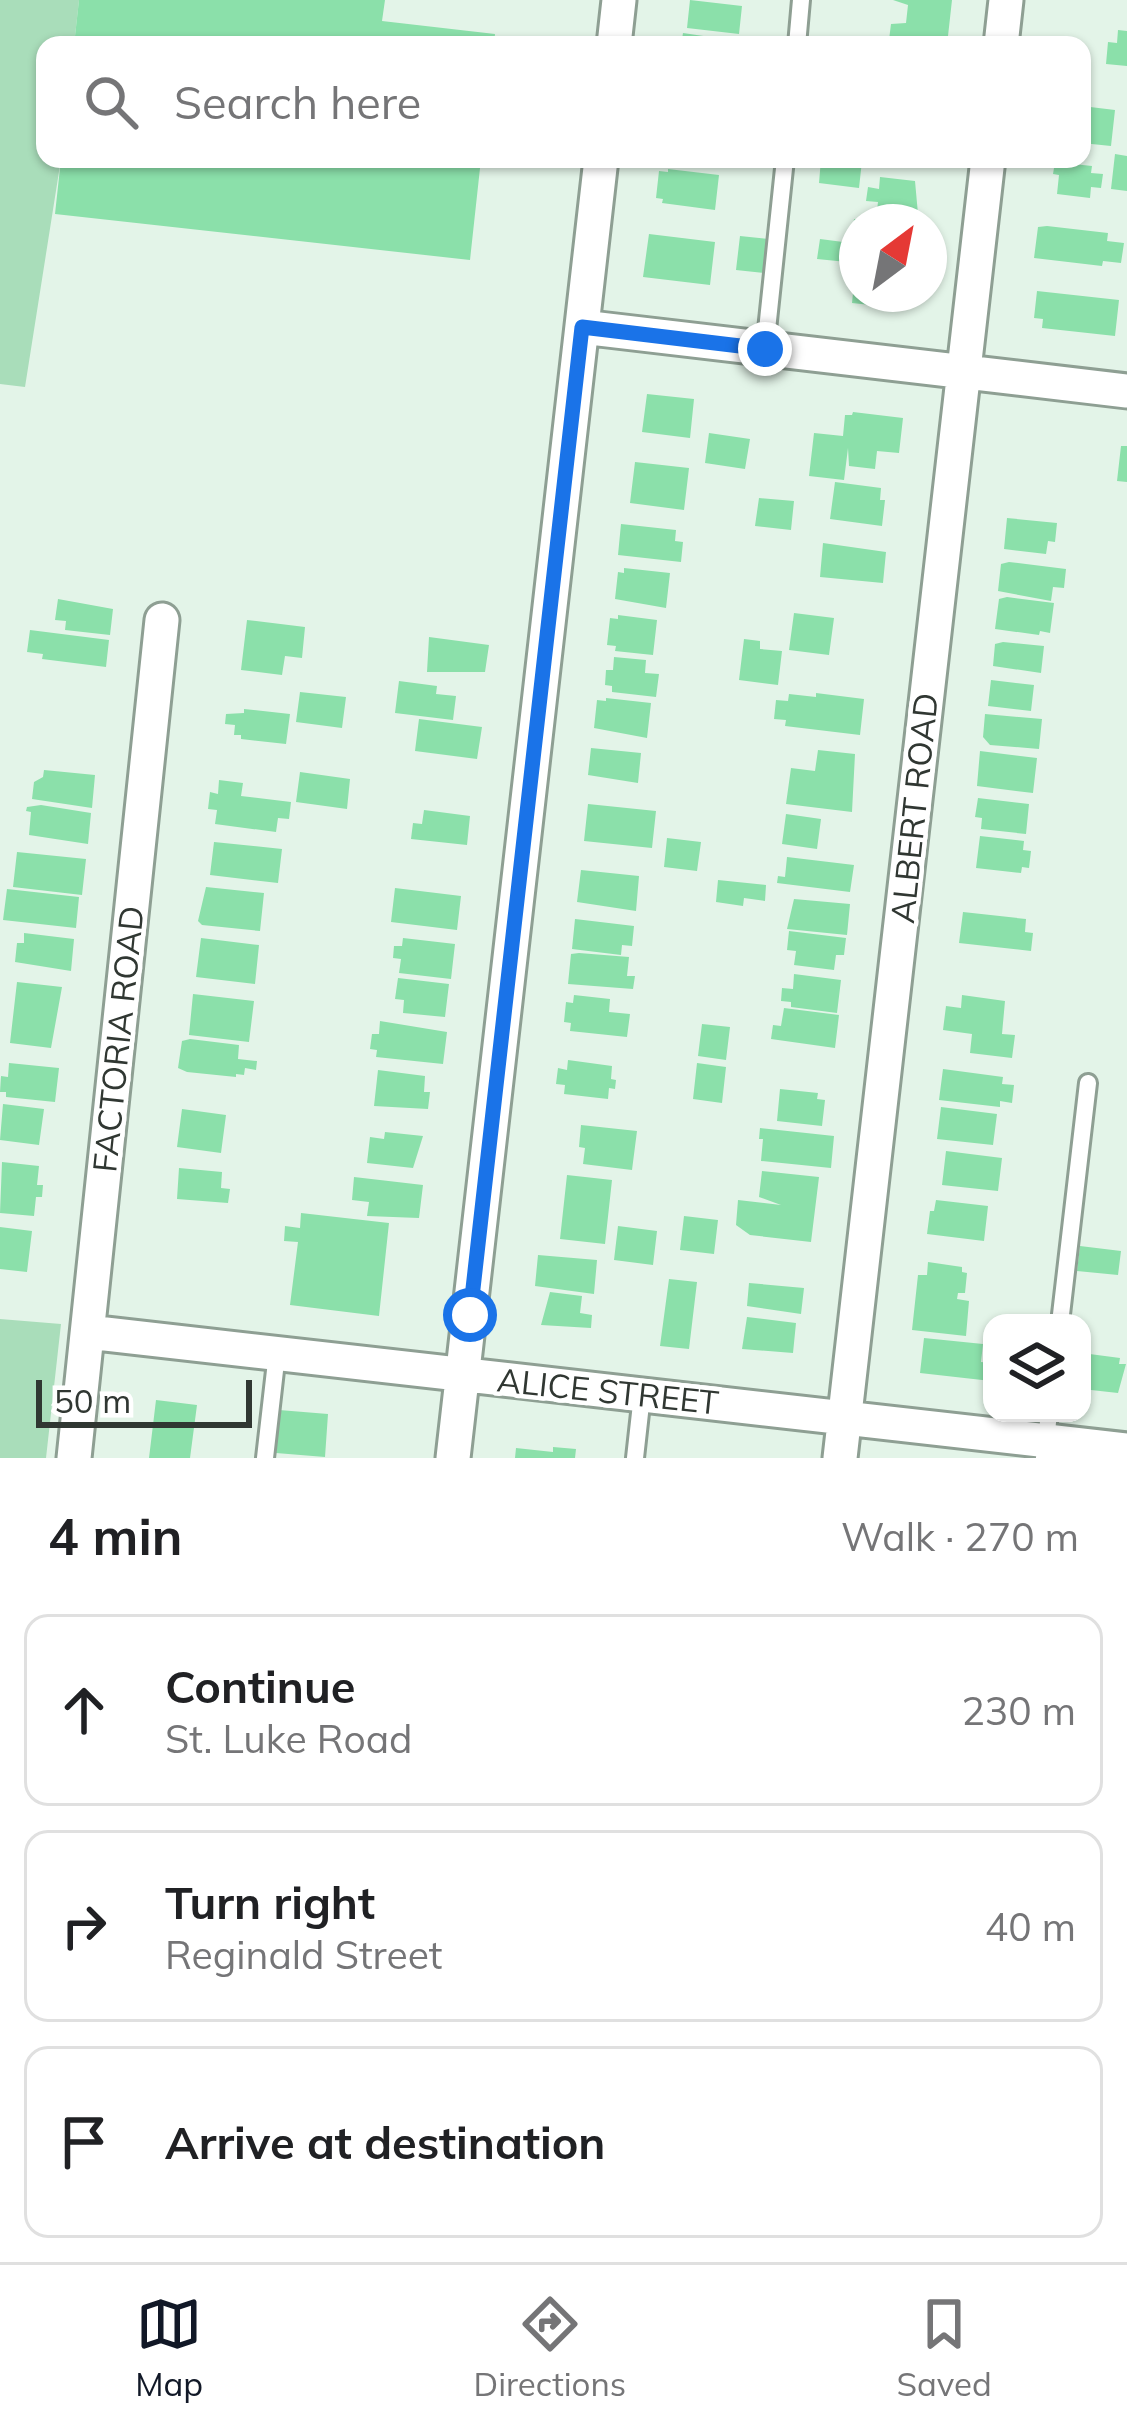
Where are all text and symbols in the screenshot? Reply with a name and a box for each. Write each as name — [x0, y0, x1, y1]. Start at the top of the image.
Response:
search box — [36, 36, 1091, 168]
icon: search — [78, 69, 144, 135]
text: Search here — [174, 74, 421, 130]
north arrow — [839, 204, 947, 312]
route end — [738, 322, 792, 376]
street label: ALBERT ROAD — [881, 691, 946, 925]
street label: FACTORIA ROAD — [83, 904, 152, 1174]
route start — [443, 1288, 497, 1342]
map controls — [983, 1314, 1091, 1422]
button: layers — [983, 1314, 1091, 1422]
street label: ALICE STREET — [495, 1358, 721, 1423]
scale bar — [36, 1374, 252, 1427]
text: 50 m — [54, 1380, 131, 1421]
text: 4 min — [48, 1504, 183, 1568]
text: Walk · 270 m — [841, 1512, 1079, 1561]
text: Continue — [165, 1658, 355, 1714]
icon: ahead — [51, 1677, 117, 1743]
text: 230 m — [961, 1686, 1076, 1735]
text: St. Luke Road — [165, 1714, 412, 1763]
text: Turn right — [165, 1874, 375, 1930]
icon: right — [51, 1893, 117, 1959]
text: 40 m — [985, 1902, 1076, 1951]
text: Reginald Street — [165, 1930, 443, 1979]
icon: arrive — [51, 2109, 117, 2175]
text: Arrive at destination — [165, 2114, 605, 2170]
tab: Map — [135, 2291, 203, 2404]
tab: Directions — [474, 2291, 626, 2404]
tab: Saved — [897, 2291, 992, 2404]

